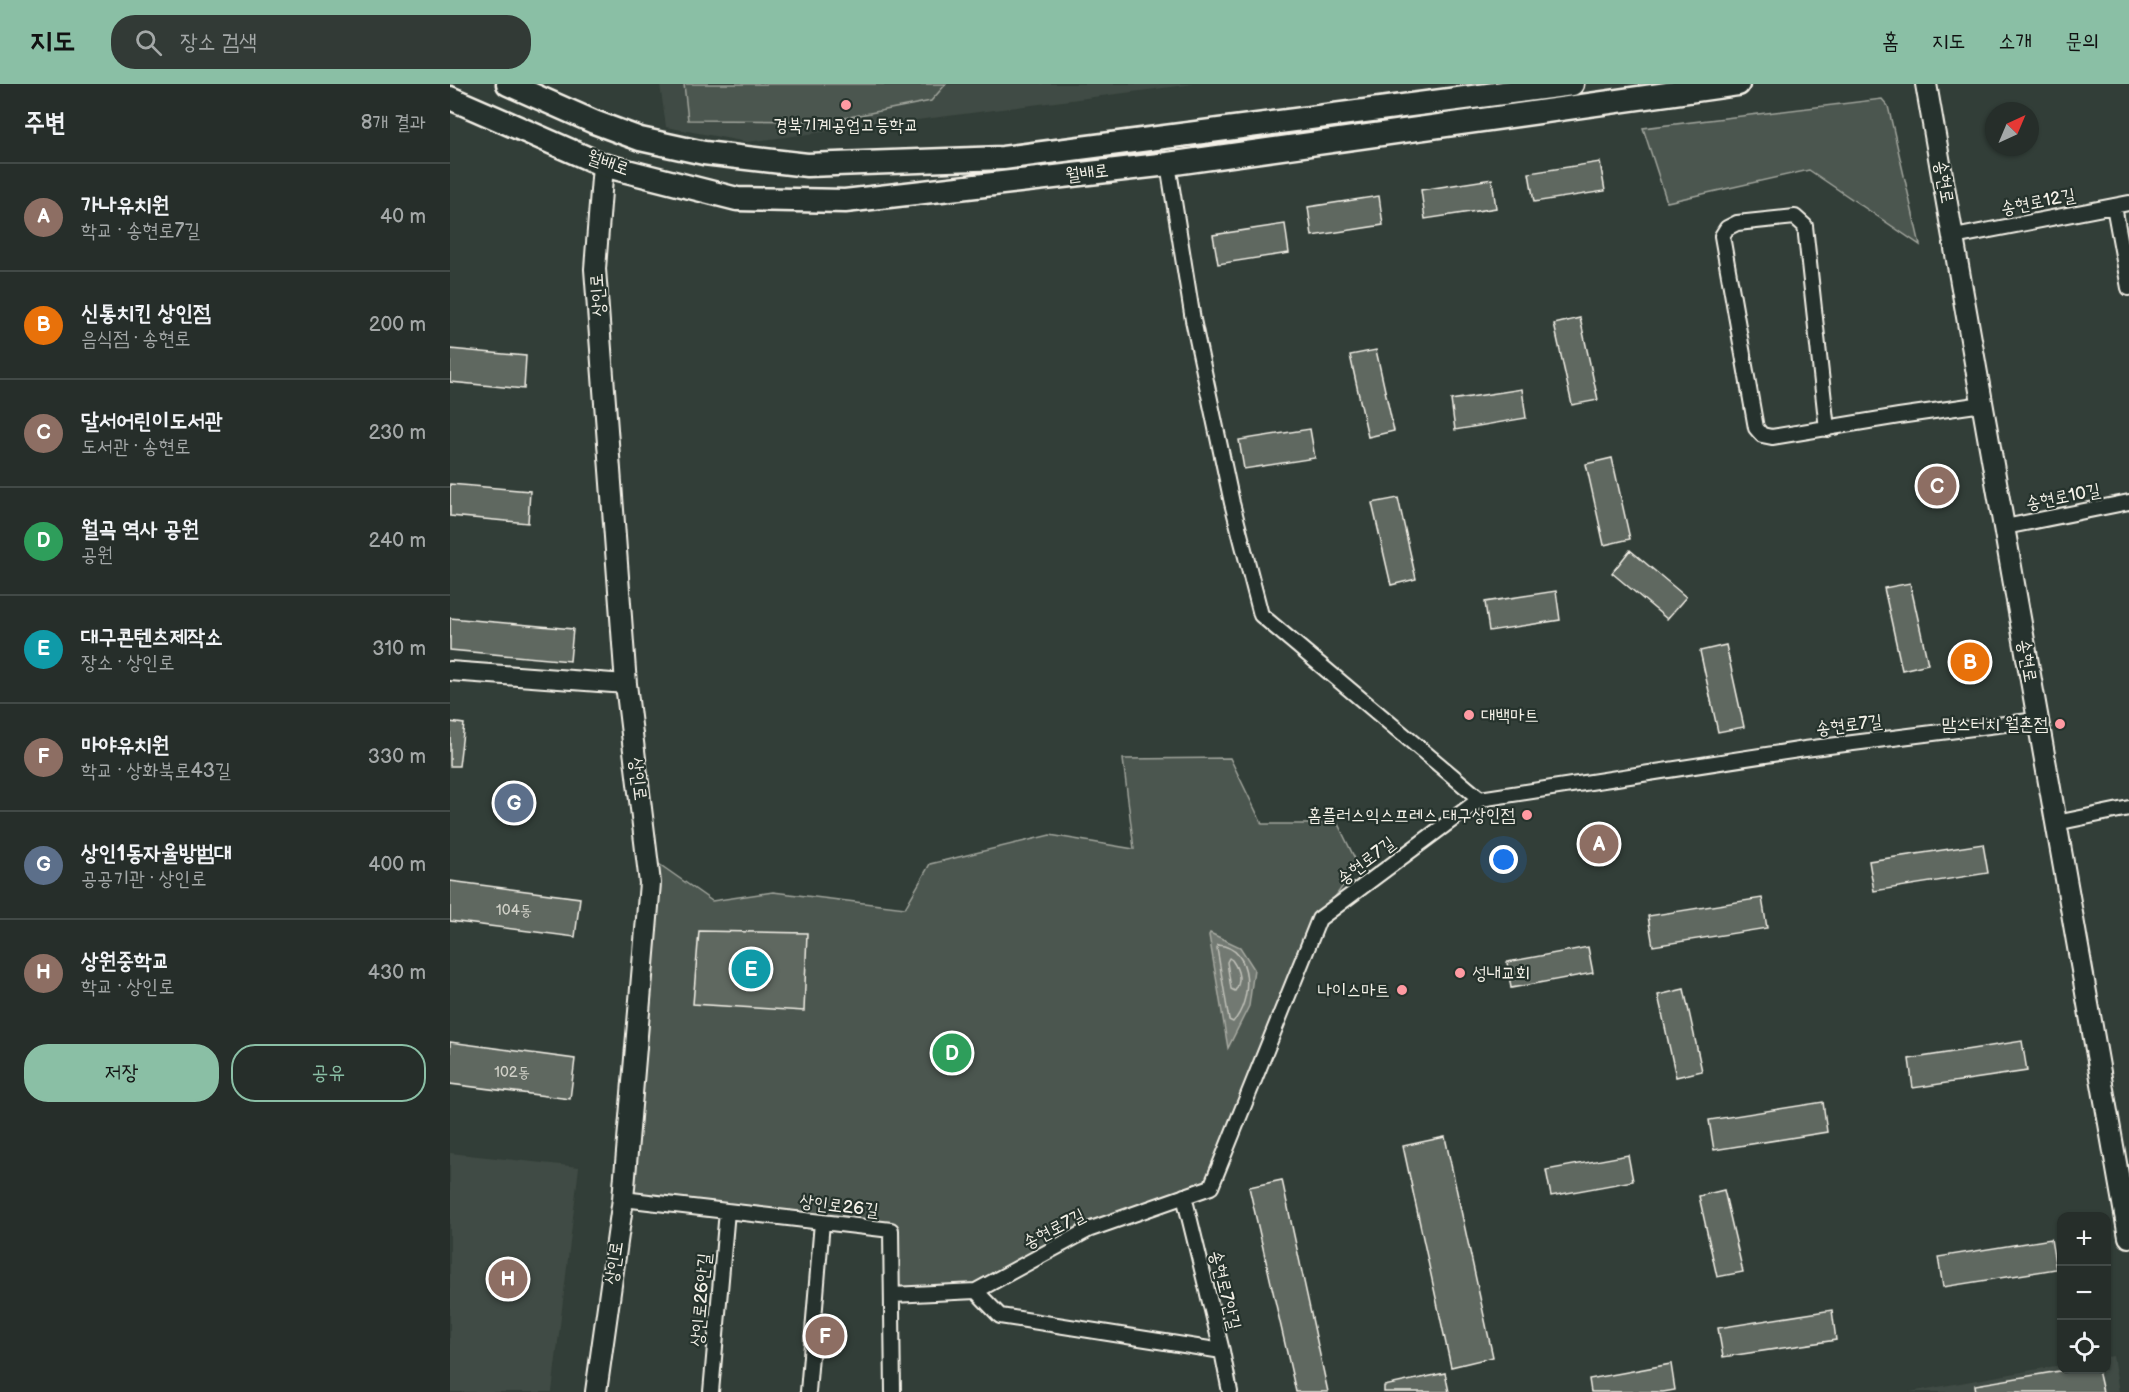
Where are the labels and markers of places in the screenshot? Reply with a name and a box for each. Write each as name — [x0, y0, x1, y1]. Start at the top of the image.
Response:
marker: 경북기계공업고등학교 — [839, 98, 853, 112]
place label: 경북기계공업고등학교 — [774, 115, 918, 136]
pin: C — [1918, 464, 1956, 508]
pin: B — [1950, 640, 1990, 684]
place label: 대백마트 — [1481, 705, 1539, 726]
marker: 대백마트 — [1462, 708, 1476, 722]
place label: 맘스터치 월촌점 — [1942, 714, 2049, 735]
marker: 맘스터치 월촌점 — [2053, 717, 2067, 731]
pin: G — [494, 780, 534, 826]
place label: 홈플러스익스프레스 대구상인점 — [1307, 805, 1516, 826]
marker: 홈플러스익스프레스 대구상인점 — [1520, 808, 1534, 822]
pin: A — [1580, 822, 1618, 867]
pin: E — [732, 946, 770, 992]
place label: 성내교회 — [1472, 963, 1530, 984]
marker: 성내교회 — [1453, 966, 1467, 980]
place label: 나이스마트 — [1318, 980, 1390, 1001]
marker: 나이스마트 — [1395, 983, 1409, 997]
pin: D — [932, 1030, 972, 1076]
pin: H — [488, 1256, 528, 1302]
pin: F — [806, 1314, 844, 1358]

